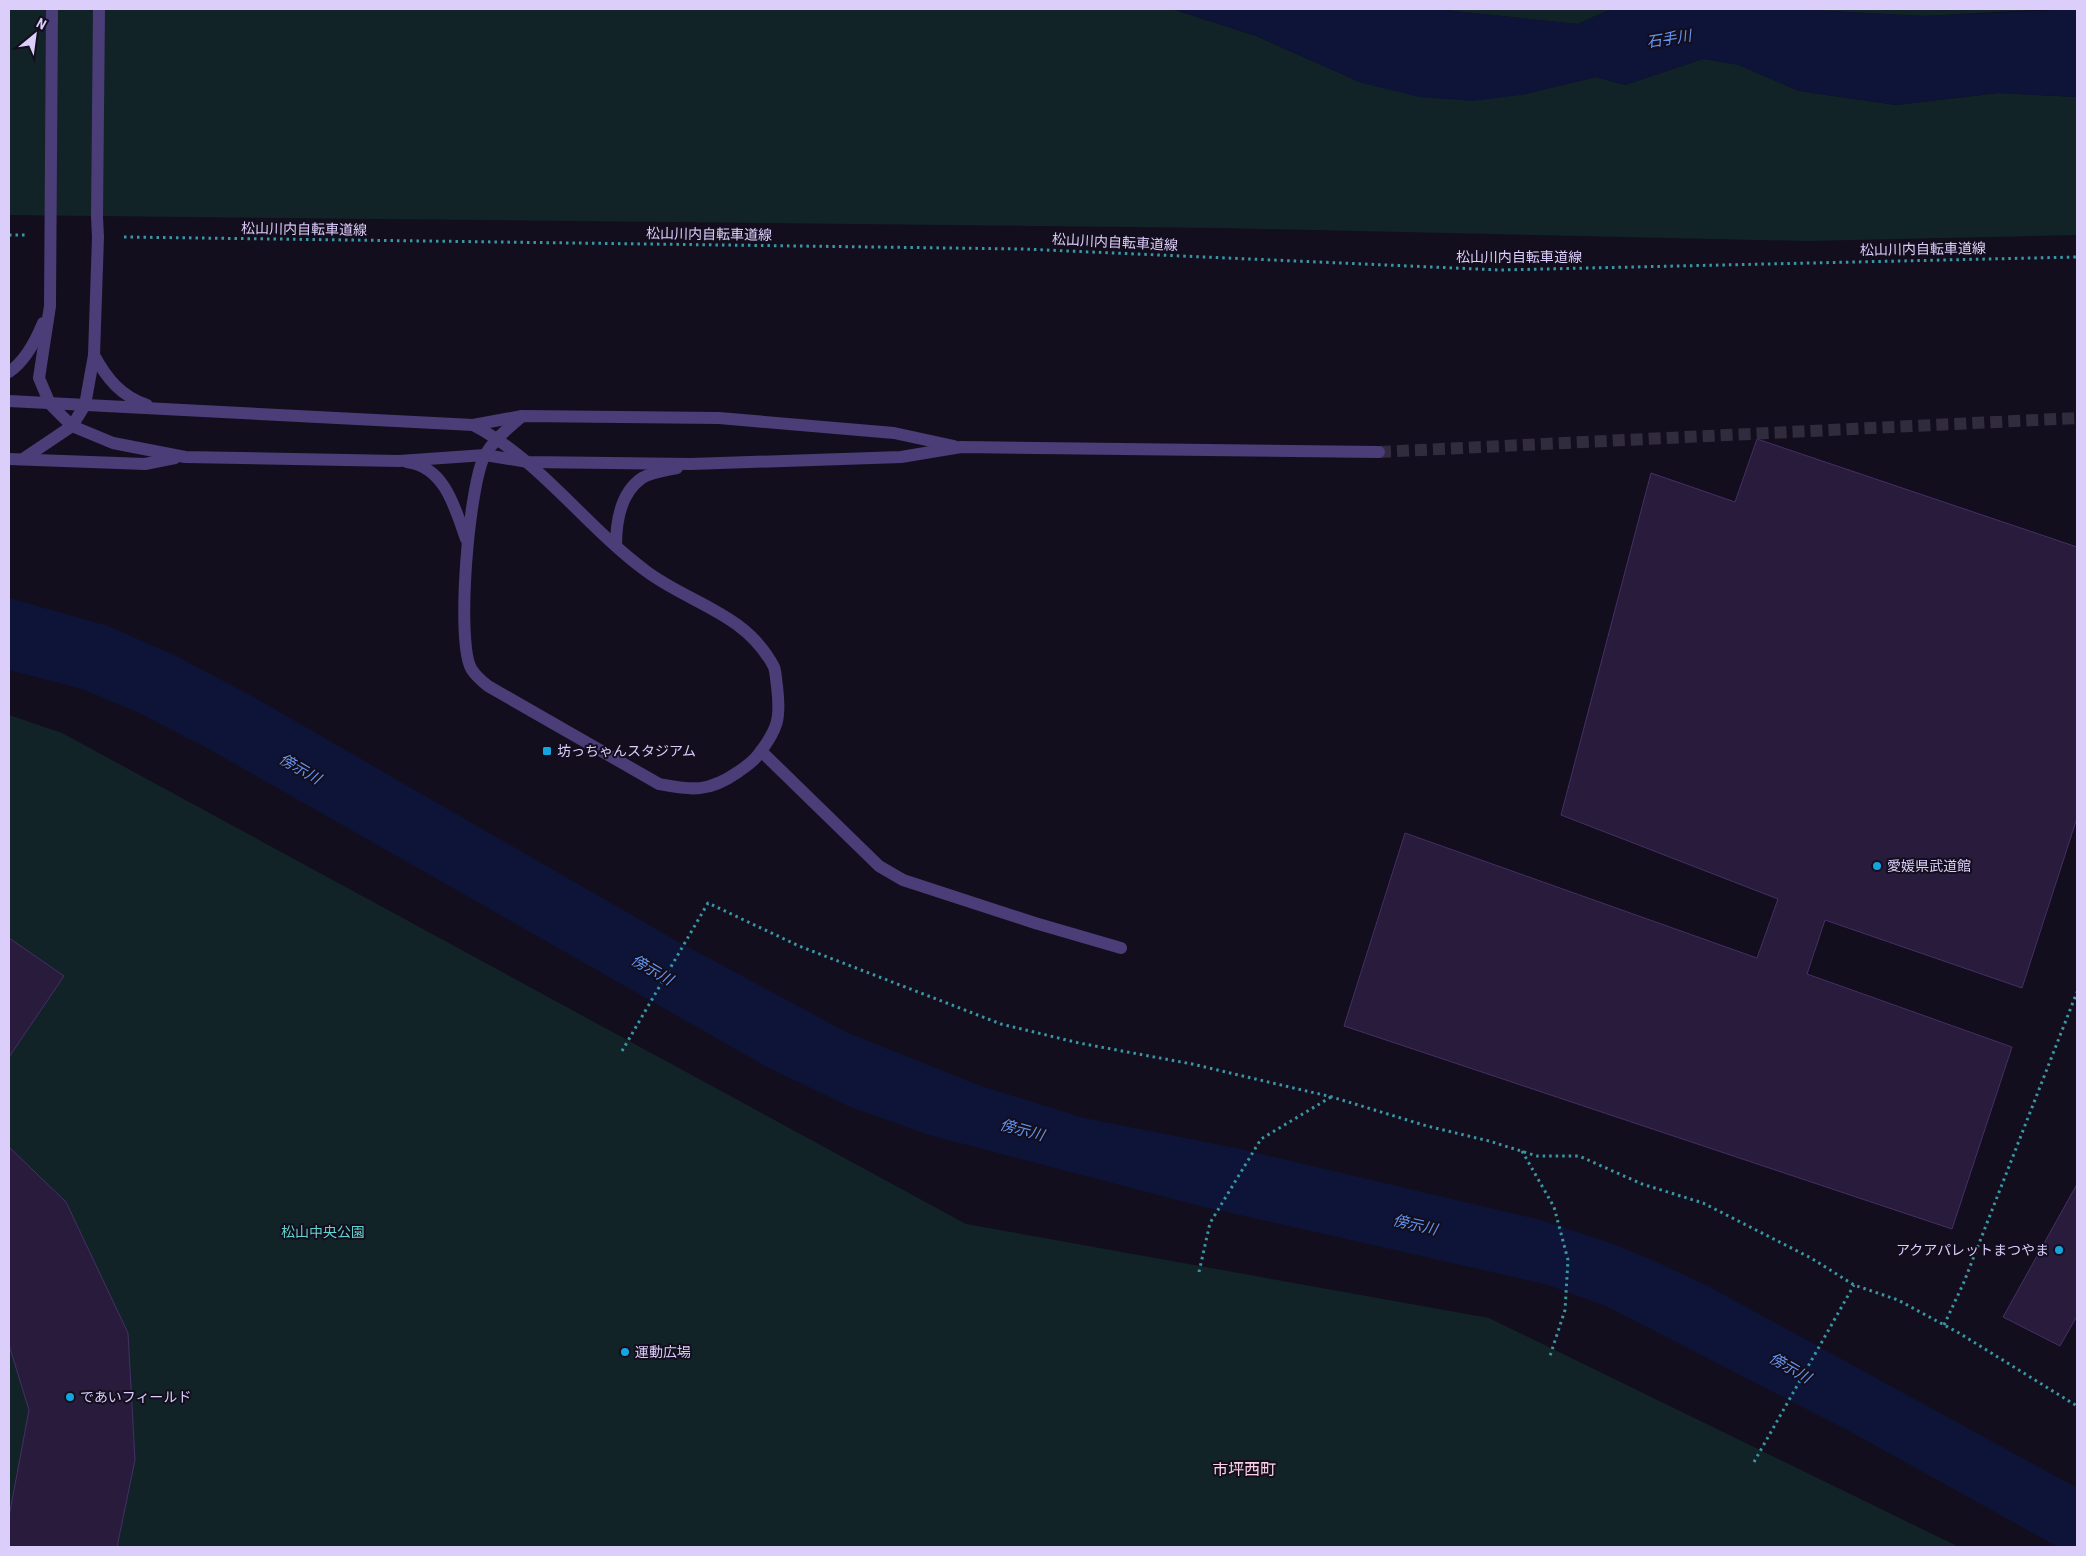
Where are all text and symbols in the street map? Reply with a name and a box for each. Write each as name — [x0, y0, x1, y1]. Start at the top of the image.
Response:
north arrow — [10, 10, 60, 60]
text: N — [34, 15, 49, 33]
water label: 石手川 — [1645, 26, 1695, 51]
street label: 松山川内自転車道線 — [241, 220, 367, 238]
street label: 松山川内自転車道線 — [646, 225, 772, 243]
street label: 松山川内自転車道線 — [1052, 231, 1178, 253]
street label: 松山川内自転車道線 — [1860, 240, 1986, 258]
street label: 松山川内自転車道線 — [1456, 249, 1582, 265]
place label: 坊っちゃんスタジアム — [557, 743, 696, 759]
marker: 坊っちゃんスタジアム — [541, 745, 553, 757]
water label: 傍示川 — [276, 750, 326, 789]
place label: 愛媛県武道館 — [1887, 858, 1971, 874]
marker: 愛媛県武道館 — [1871, 860, 1883, 872]
water label: 傍示川 — [628, 951, 678, 990]
water label: 傍示川 — [998, 1115, 1048, 1145]
water label: 傍示川 — [1391, 1211, 1441, 1239]
park label: 松山中央公園 — [281, 1224, 365, 1240]
place label: アクアパレットまつやま — [1896, 1242, 2049, 1258]
marker: アクアパレットまつやま — [2053, 1244, 2065, 1256]
place label: 運動広場 — [635, 1344, 691, 1360]
marker: 運動広場 — [619, 1346, 631, 1358]
water label: 傍示川 — [1766, 1349, 1816, 1388]
place label: であいフィールド — [80, 1389, 192, 1405]
marker: であいフィールド — [64, 1391, 76, 1403]
district label: 市坪西町 — [1212, 1460, 1276, 1479]

